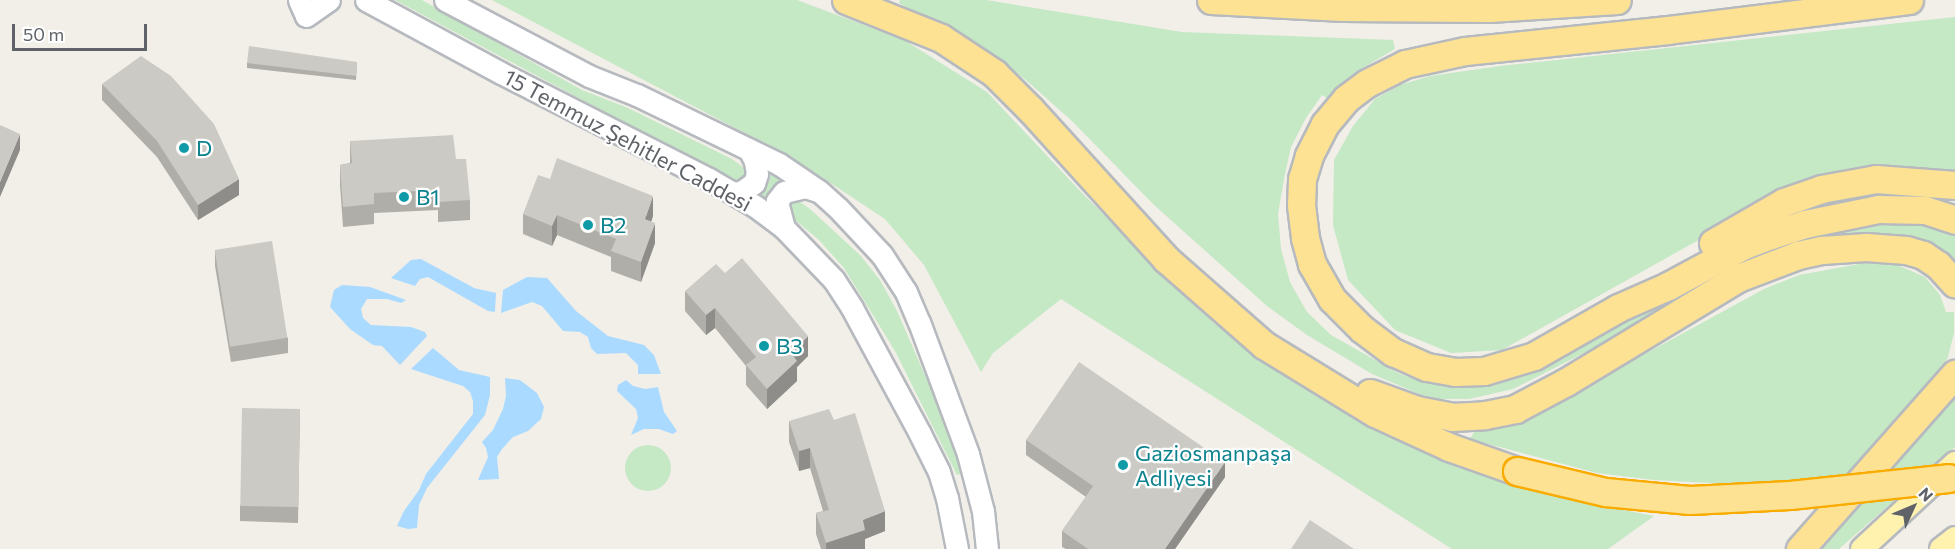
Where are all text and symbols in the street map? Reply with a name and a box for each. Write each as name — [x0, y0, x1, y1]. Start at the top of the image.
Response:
scale bar — [15, 12, 150, 50]
text: 50 m — [23, 23, 64, 45]
street label: 15 Temmuz Şehitler Caddesi — [499, 63, 757, 217]
place label: D — [196, 135, 212, 161]
marker: D — [177, 141, 191, 155]
place label: B1 — [416, 184, 440, 210]
marker: B1 — [397, 190, 411, 204]
place label: B2 — [600, 212, 626, 238]
marker: B2 — [581, 218, 595, 232]
place label: B3 — [776, 333, 803, 359]
marker: B3 — [757, 339, 771, 353]
place label: Gaziosmanpaşa Adliyesi — [1135, 439, 1291, 490]
marker: Gaziosmanpaşa Adliyesi — [1116, 458, 1130, 472]
north arrow — [1883, 477, 1943, 537]
text: N — [1915, 483, 1937, 505]

